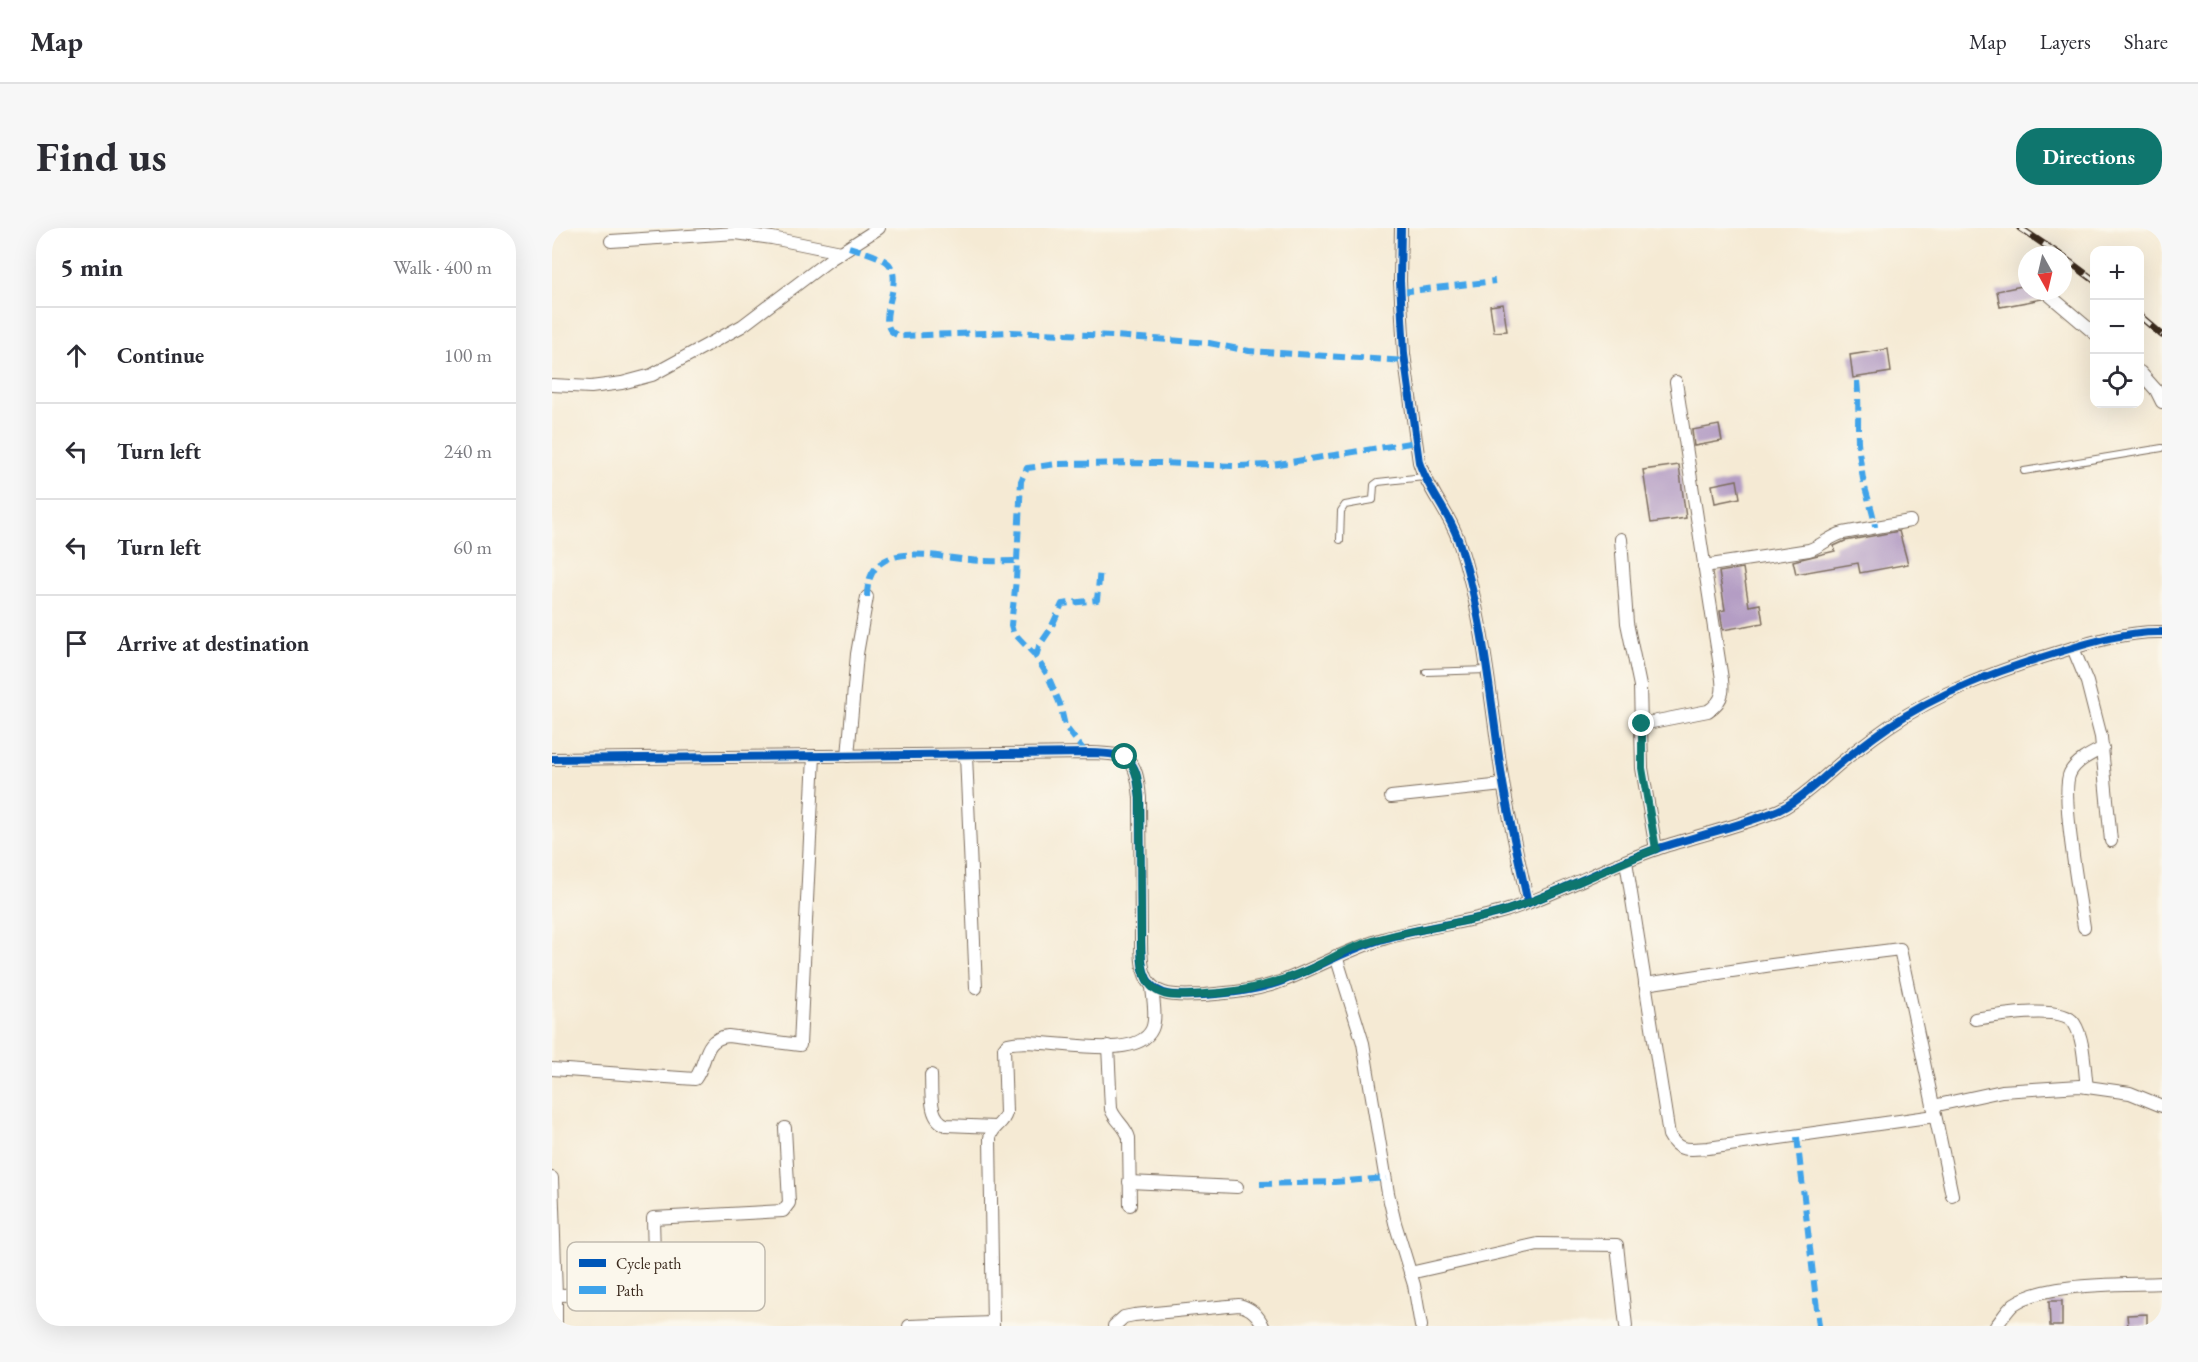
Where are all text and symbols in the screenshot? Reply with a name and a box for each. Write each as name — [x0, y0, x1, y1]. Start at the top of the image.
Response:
text: Map — [30, 23, 83, 59]
text: Map — [1969, 28, 2007, 55]
text: Layers — [2040, 28, 2091, 55]
text: Share — [2124, 28, 2168, 55]
button: Directions — [2016, 128, 2162, 185]
text: Find us — [36, 129, 167, 184]
north arrow — [2018, 246, 2072, 300]
map controls — [2090, 246, 2144, 408]
button: + — [2090, 246, 2144, 300]
text: 5 min — [60, 250, 123, 284]
text: Walk · 400 m — [393, 254, 492, 280]
button: − — [2090, 300, 2144, 354]
icon: ahead — [60, 339, 93, 372]
text: Continue — [117, 341, 204, 370]
text: 100 m — [444, 342, 492, 368]
button: locate — [2090, 354, 2144, 408]
icon: left — [60, 435, 93, 468]
text: Turn left — [117, 437, 201, 466]
text: 240 m — [444, 438, 492, 464]
icon: left — [60, 531, 93, 564]
text: Turn left — [117, 533, 201, 562]
text: 60 m — [453, 534, 492, 560]
icon: arrive — [60, 627, 93, 660]
text: Arrive at destination — [117, 629, 309, 658]
route end — [1628, 710, 1654, 736]
route start — [1111, 743, 1137, 769]
legend — [567, 1242, 765, 1311]
text: Cycle path — [616, 1253, 681, 1274]
text: Path — [616, 1280, 644, 1301]

